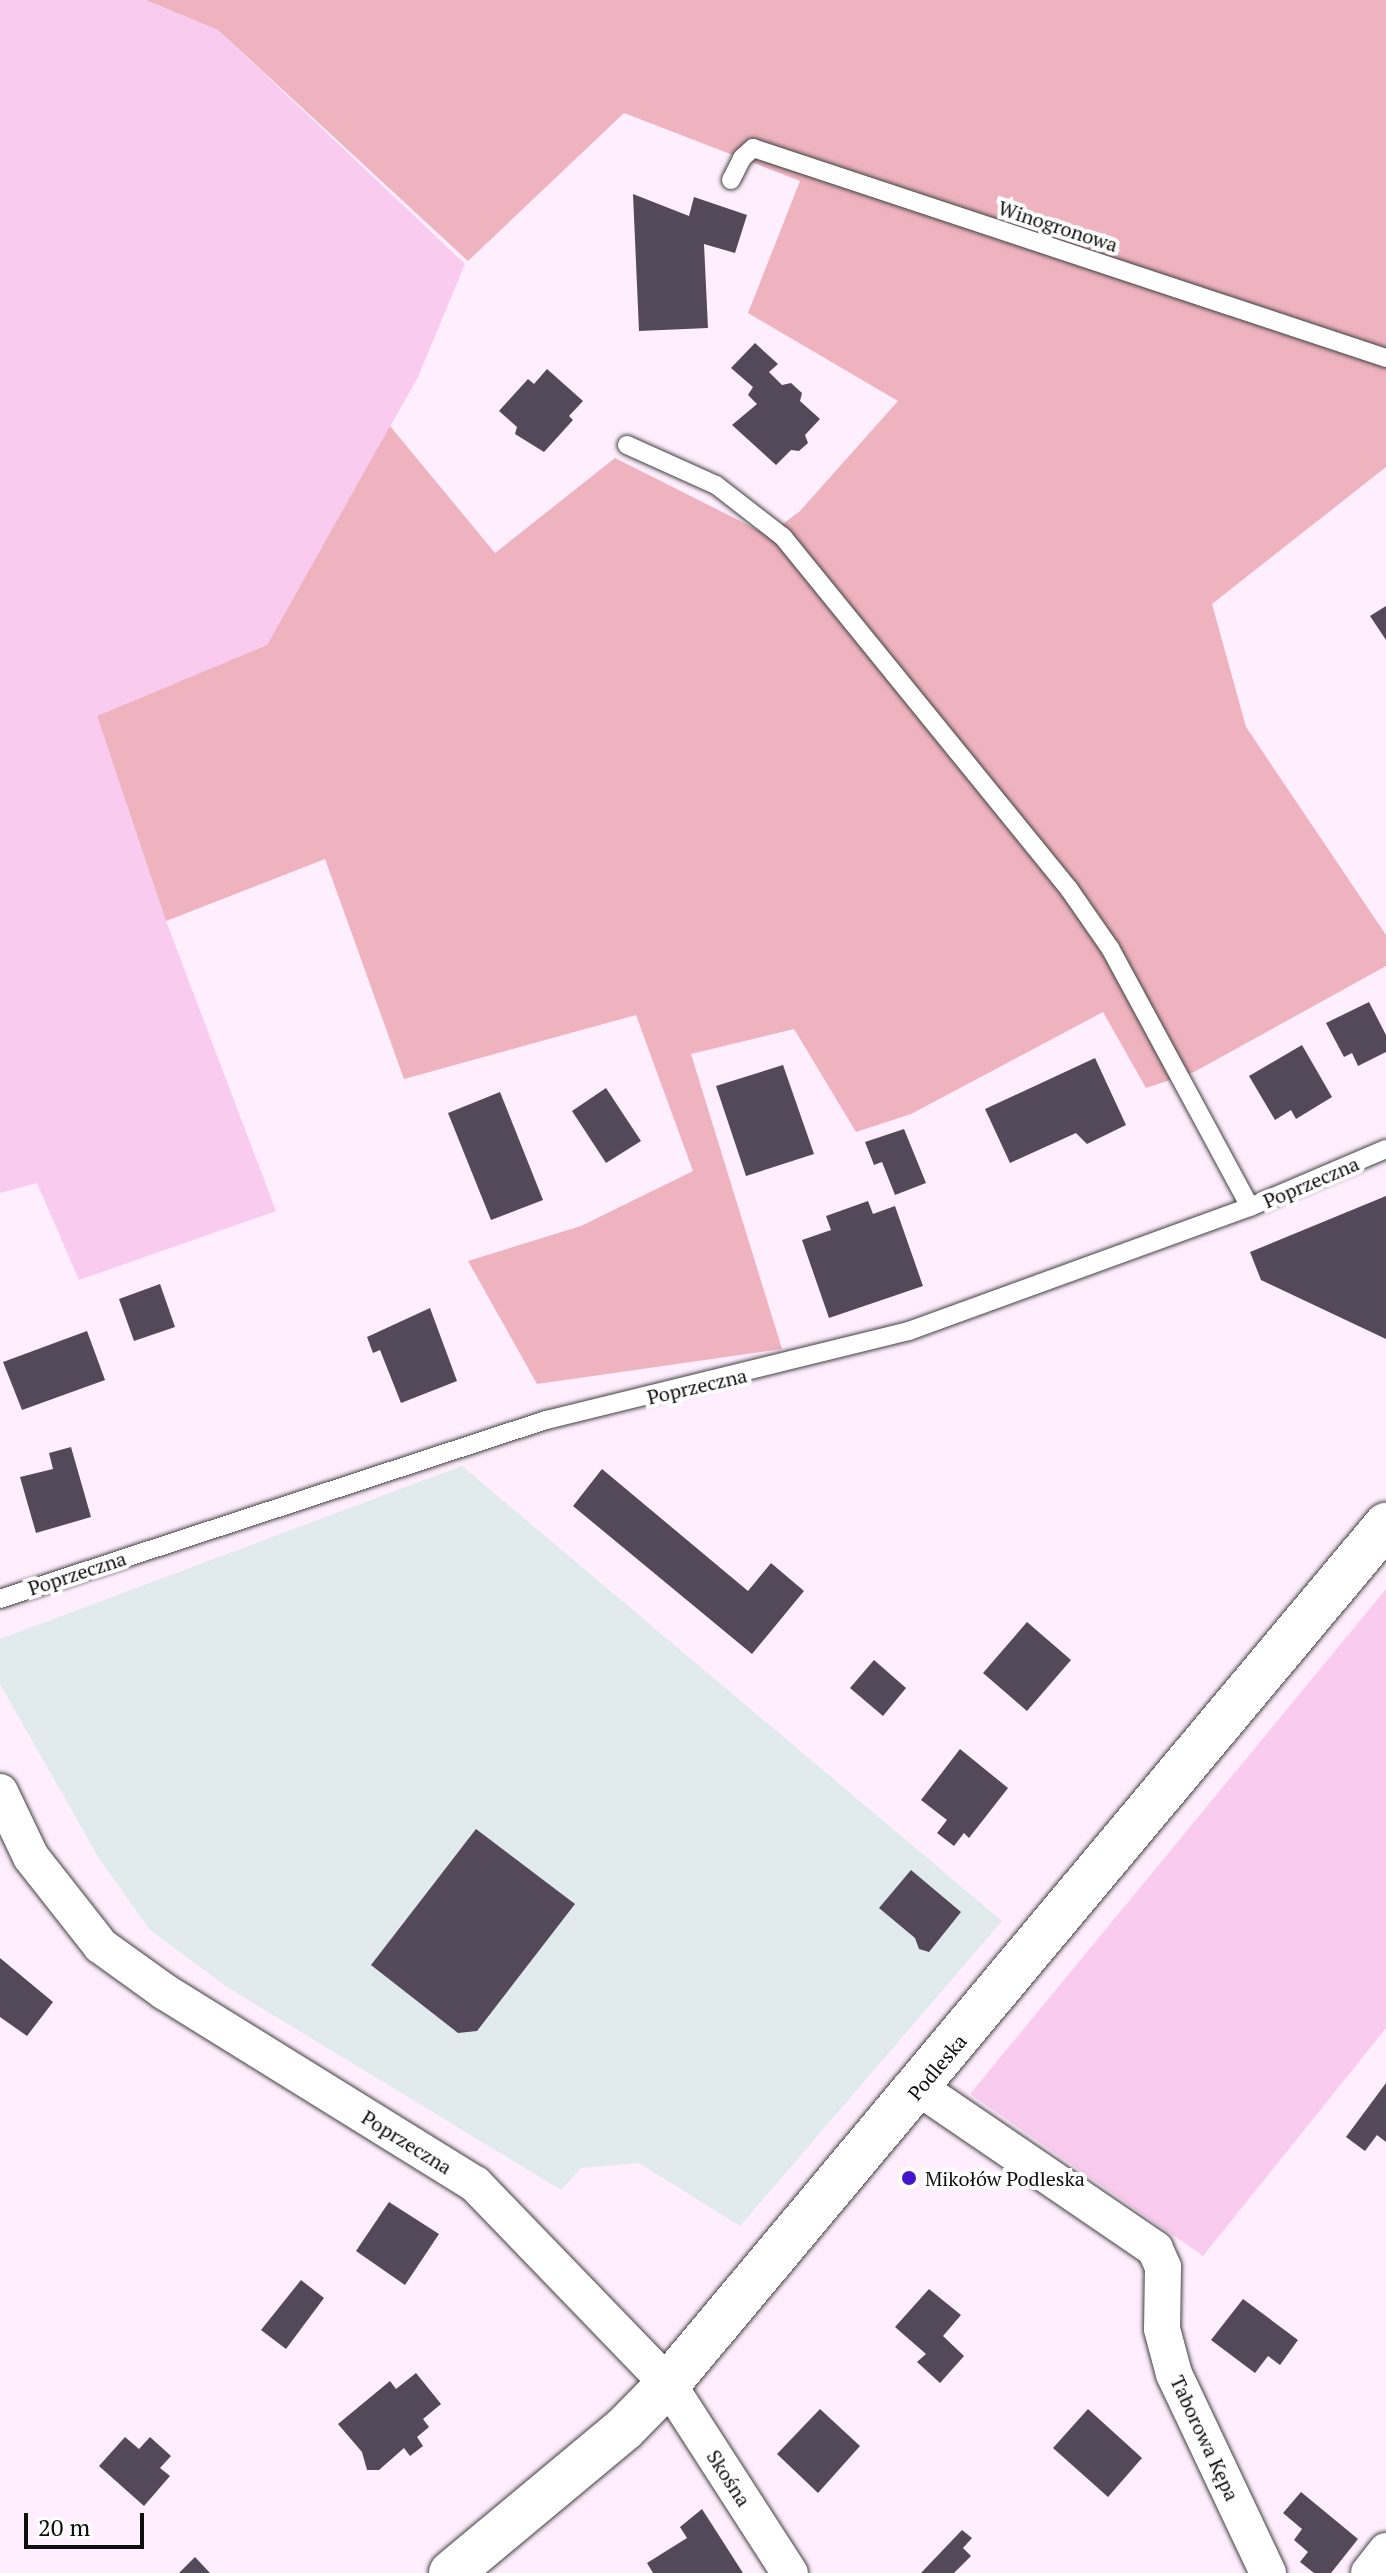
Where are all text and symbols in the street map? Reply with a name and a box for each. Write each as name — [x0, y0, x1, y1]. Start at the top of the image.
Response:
street label: Winogronowa — [995, 195, 1121, 257]
street label: Poprzeczna — [1260, 1151, 1362, 1213]
street label: Poprzeczna — [645, 1363, 749, 1409]
street label: Poprzeczna — [25, 1546, 129, 1600]
street label: Podleska — [903, 2029, 971, 2105]
street label: Poprzeczna — [358, 2105, 456, 2179]
place label: Mikołów Podleska — [925, 2166, 1085, 2190]
marker: Mikołów Podleska — [900, 2169, 918, 2187]
street label: Taborowa Kępa — [1166, 2372, 1244, 2504]
street label: Skośna — [702, 2445, 756, 2511]
scale bar — [28, 2497, 148, 2547]
text: 20 m — [38, 2511, 90, 2543]

